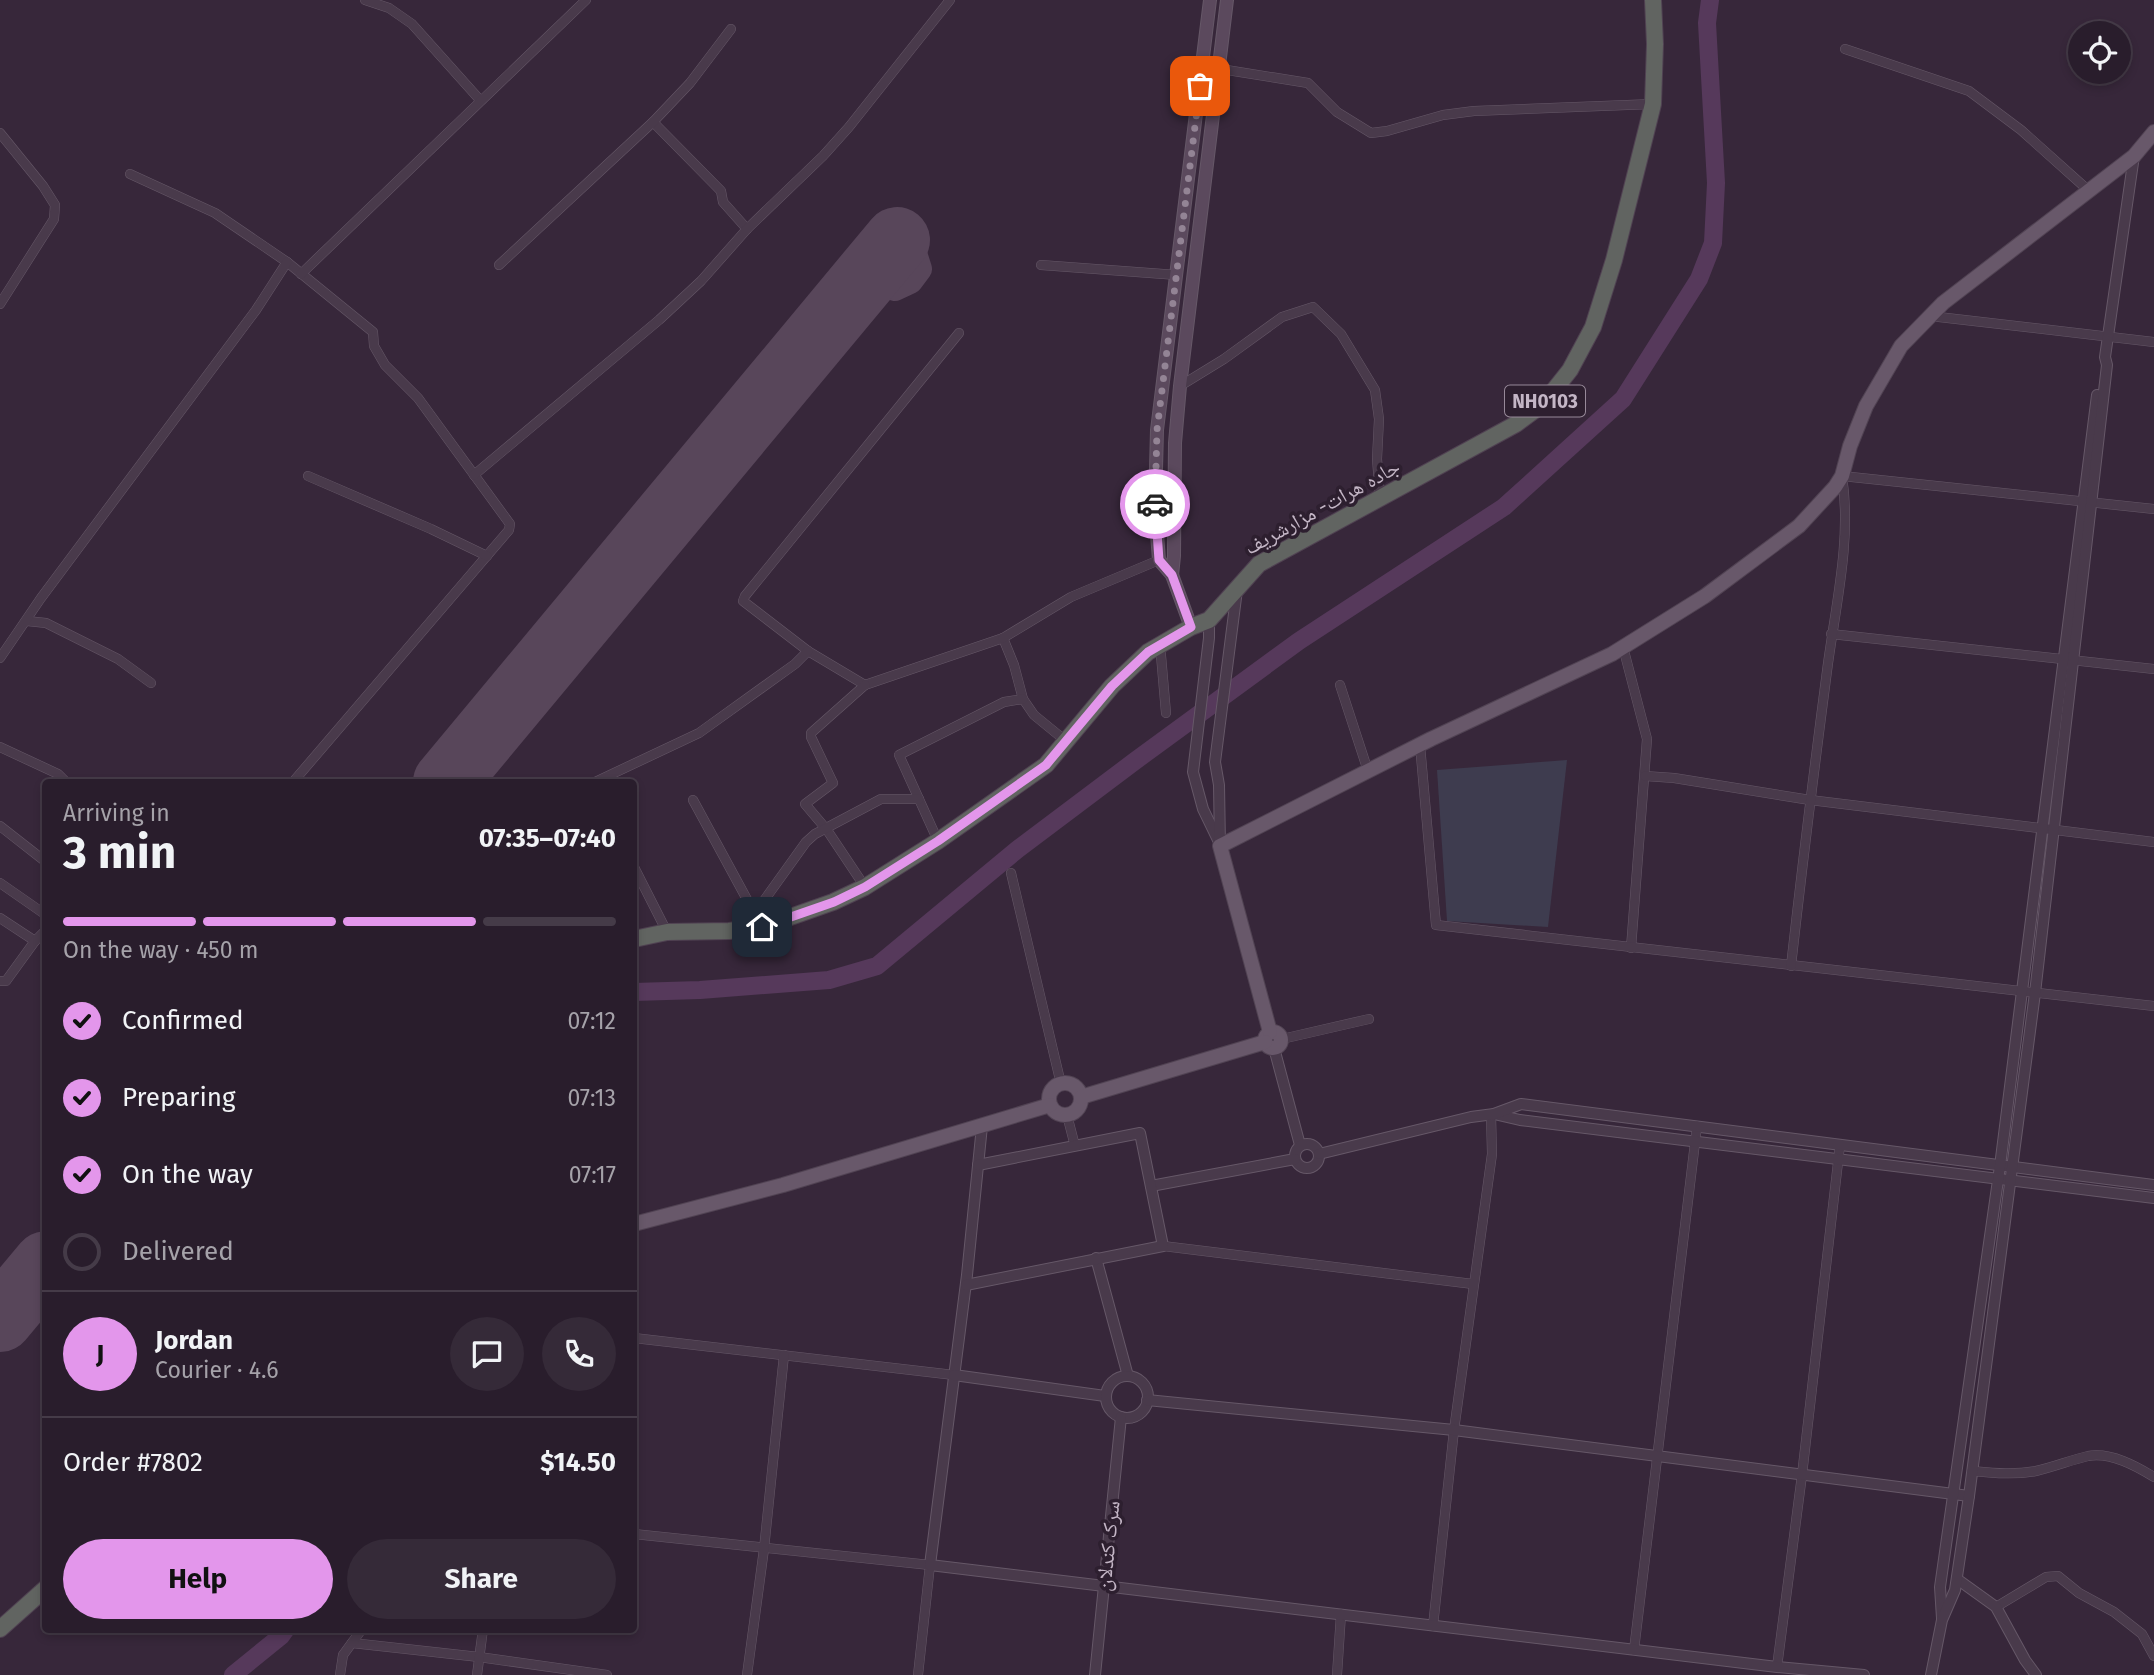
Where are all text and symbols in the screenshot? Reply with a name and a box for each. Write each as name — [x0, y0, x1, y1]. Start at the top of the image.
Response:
map controls — [2068, 21, 2131, 84]
button: locate — [2068, 21, 2131, 84]
pin — [1170, 56, 1230, 116]
icon: bag — [1181, 67, 1219, 105]
road number: NH0103 — [1505, 386, 1585, 416]
street label: جاده هرات- مزارشریف — [1240, 454, 1404, 560]
courier — [1120, 469, 1190, 539]
icon: car — [1136, 485, 1174, 523]
text: Arriving in — [63, 799, 170, 827]
text: 07:35–07:40 — [479, 823, 616, 854]
text: 3 min — [63, 825, 176, 880]
pin — [732, 897, 792, 957]
icon: home — [743, 908, 781, 946]
text: On the way · 450 m — [63, 936, 258, 964]
icon: check — [63, 1002, 101, 1040]
text: Confirmed — [122, 1005, 243, 1036]
text: 07:12 — [567, 1007, 616, 1035]
icon: check — [63, 1079, 101, 1117]
text: Preparing — [122, 1082, 235, 1113]
text: 07:13 — [567, 1084, 616, 1112]
icon: check — [63, 1156, 101, 1194]
text: On the way — [122, 1159, 253, 1190]
text: 07:17 — [569, 1161, 616, 1189]
text: Delivered — [122, 1236, 234, 1267]
button: chat — [450, 1317, 524, 1391]
button: phone — [542, 1317, 616, 1391]
text: Jordan — [155, 1325, 233, 1356]
text: J — [96, 1339, 104, 1370]
text: Courier · 4.6 — [155, 1356, 279, 1384]
text: Order #7802 — [63, 1447, 203, 1478]
text: $14.50 — [540, 1447, 616, 1478]
street label: سرک کندلان — [1090, 1499, 1126, 1593]
button: Help — [63, 1539, 333, 1619]
button: Share — [347, 1539, 616, 1619]

